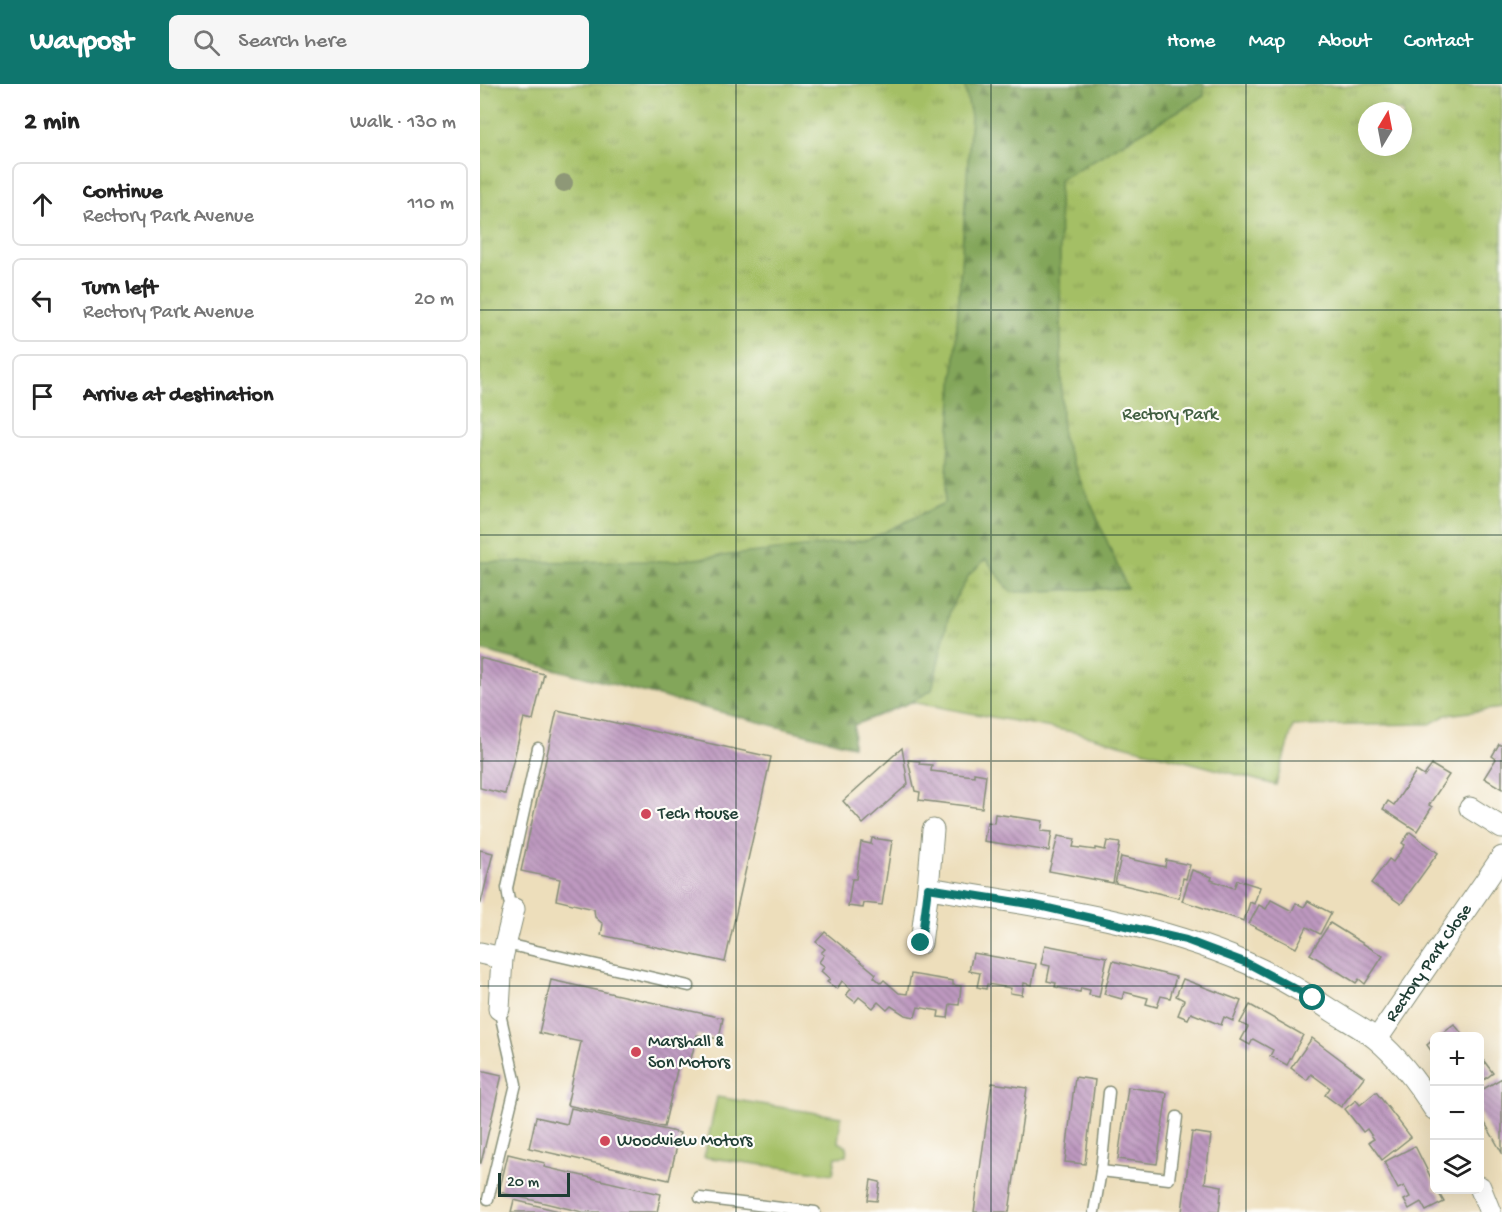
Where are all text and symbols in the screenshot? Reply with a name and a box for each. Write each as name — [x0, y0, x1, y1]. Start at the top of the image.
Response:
search box — [169, 15, 589, 69]
text: Waypost — [30, 26, 133, 59]
icon: search — [190, 26, 223, 59]
text: Search here — [238, 29, 347, 55]
text: Home — [1167, 30, 1215, 55]
text: Map — [1248, 30, 1285, 55]
text: About — [1318, 30, 1371, 55]
text: Contact — [1404, 30, 1472, 55]
north arrow — [1358, 102, 1412, 156]
text: 2 min — [24, 108, 79, 139]
text: Walk · 130 m — [350, 112, 456, 135]
text: Continue — [83, 180, 163, 206]
icon: ahead — [26, 188, 59, 221]
text: 110 m — [408, 193, 454, 216]
text: Rectory Park Avenue — [83, 206, 254, 229]
text: Turn left — [83, 276, 157, 302]
icon: left — [26, 284, 59, 317]
text: 20 m — [414, 289, 454, 312]
text: Rectory Park Avenue — [83, 302, 254, 325]
icon: arrive — [26, 380, 59, 413]
text: Arrive at destination — [83, 383, 273, 409]
park label: Rectory Park — [1122, 405, 1220, 426]
place label: Tech House — [657, 804, 739, 825]
marker: Tech House — [639, 807, 653, 821]
street label: Rectory Park Close — [1381, 899, 1477, 1026]
route end — [907, 929, 933, 955]
route start — [1299, 984, 1325, 1010]
place label: Marshall & Son Motors — [648, 1032, 731, 1074]
map controls — [1430, 1032, 1484, 1194]
button: + — [1430, 1032, 1484, 1086]
marker: Marshall & Son Motors — [629, 1045, 643, 1059]
button: − — [1430, 1086, 1484, 1140]
place label: Woodview Motors — [617, 1131, 754, 1152]
marker: Woodview Motors — [598, 1134, 612, 1148]
button: layers — [1430, 1140, 1484, 1194]
scale bar — [498, 1170, 570, 1198]
text: 20 m — [507, 1174, 539, 1193]

